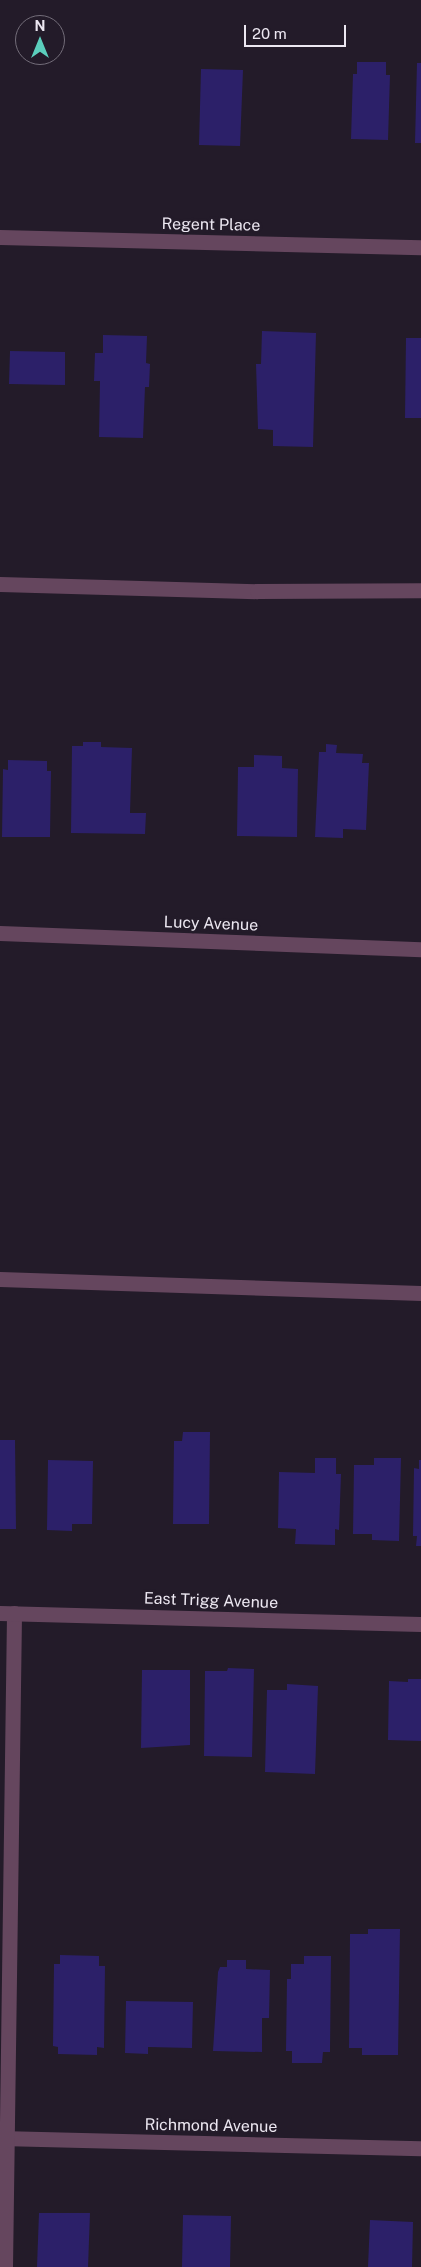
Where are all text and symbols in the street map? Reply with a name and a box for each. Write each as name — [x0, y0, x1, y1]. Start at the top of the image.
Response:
north arrow — [15, 15, 65, 65]
scale bar — [246, 15, 348, 47]
text: N — [35, 18, 45, 34]
text: 20 m — [252, 25, 287, 42]
street label: Regent Place — [161, 215, 261, 235]
street label: Lucy Avenue — [163, 913, 259, 935]
street label: East Trigg Avenue — [144, 1589, 278, 1613]
street label: Richmond Avenue — [144, 2115, 278, 2137]

